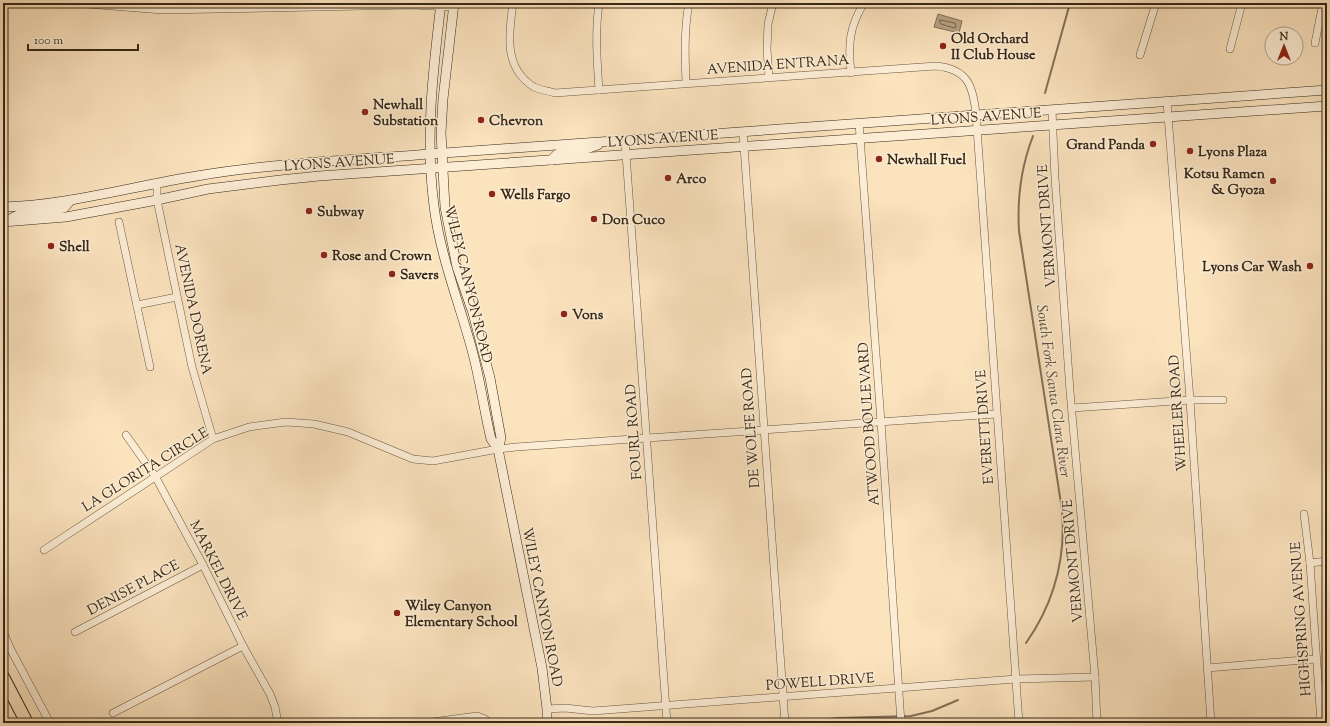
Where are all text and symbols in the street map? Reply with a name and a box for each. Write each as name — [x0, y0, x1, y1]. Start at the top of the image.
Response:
scale bar — [28, 26, 138, 52]
north arrow — [1264, 26, 1304, 66]
text: N — [1279, 29, 1289, 45]
place label: Old Orchard II Club House — [951, 30, 1036, 66]
text: 100 m — [34, 32, 63, 50]
marker: Old Orchard II Club House — [938, 41, 948, 51]
street label: AVENIDA ENTRANA — [706, 51, 851, 81]
place label: Newhall Substation — [373, 96, 439, 132]
street label: LYONS AVENUE — [930, 104, 1043, 132]
marker: Newhall Substation — [360, 107, 370, 117]
place label: Chevron — [489, 112, 544, 132]
marker: Chevron — [476, 115, 486, 125]
street label: LYONS AVENUE — [607, 126, 720, 154]
place label: Grand Panda — [1066, 136, 1146, 156]
marker: Grand Panda — [1148, 139, 1158, 149]
place label: Lyons Plaza — [1198, 143, 1268, 163]
marker: Lyons Plaza — [1185, 146, 1195, 156]
street label: LYONS AVENUE — [283, 150, 396, 178]
place label: Newhall Fuel — [887, 151, 966, 171]
marker: Newhall Fuel — [874, 154, 884, 164]
street label: VERMONT DRIVE — [1034, 163, 1062, 288]
place label: Kotsu Ramen & Gyoza — [1184, 165, 1266, 201]
place label: Arco — [676, 170, 707, 190]
marker: Arco — [663, 173, 673, 183]
marker: Kotsu Ramen & Gyoza — [1268, 176, 1278, 186]
place label: Wells Fargo — [500, 186, 571, 206]
marker: Wells Fargo — [487, 189, 497, 199]
place label: Subway — [317, 203, 364, 223]
street label: WILEY CANYON ROAD — [438, 203, 496, 366]
marker: Subway — [304, 206, 314, 216]
place label: Don Cuco — [602, 211, 665, 231]
marker: Don Cuco — [589, 214, 599, 224]
place label: Shell — [59, 238, 90, 258]
marker: Shell — [46, 241, 56, 251]
street label: AVENIDA DORENA — [168, 242, 216, 377]
place label: Rose and Crown — [332, 247, 433, 267]
marker: Rose and Crown — [319, 250, 329, 260]
place label: Lyons Car Wash — [1202, 258, 1303, 278]
marker: Lyons Car Wash — [1305, 261, 1315, 271]
place label: Savers — [400, 266, 439, 286]
marker: Savers — [387, 269, 397, 279]
water label: South Fork Santa Clara River — [1030, 304, 1075, 480]
place label: Vons — [572, 306, 604, 326]
marker: Vons — [559, 309, 569, 319]
street label: ATWOOD BOULEVARD — [854, 341, 886, 506]
street label: WHEELER ROAD — [1165, 354, 1193, 472]
street label: DE WOLFE ROAD — [738, 367, 766, 489]
street label: EVERETT DRIVE — [972, 368, 1000, 485]
street label: FOURL ROAD — [622, 383, 648, 480]
street label: LA GLORITA CIRCLE — [79, 423, 214, 518]
street label: VERMONT DRIVE — [1059, 498, 1089, 623]
street label: MARKEL DRIVE — [183, 517, 251, 625]
street label: WILEY CANYON ROAD — [516, 526, 566, 689]
street label: HIGHSPRING AVENUE — [1287, 540, 1317, 697]
street label: DENISE PLACE — [84, 556, 184, 622]
place label: Wiley Canyon Elementary School — [405, 597, 518, 633]
marker: Wiley Canyon Elementary School — [392, 608, 402, 618]
street label: POWELL DRIVE — [765, 669, 876, 697]

